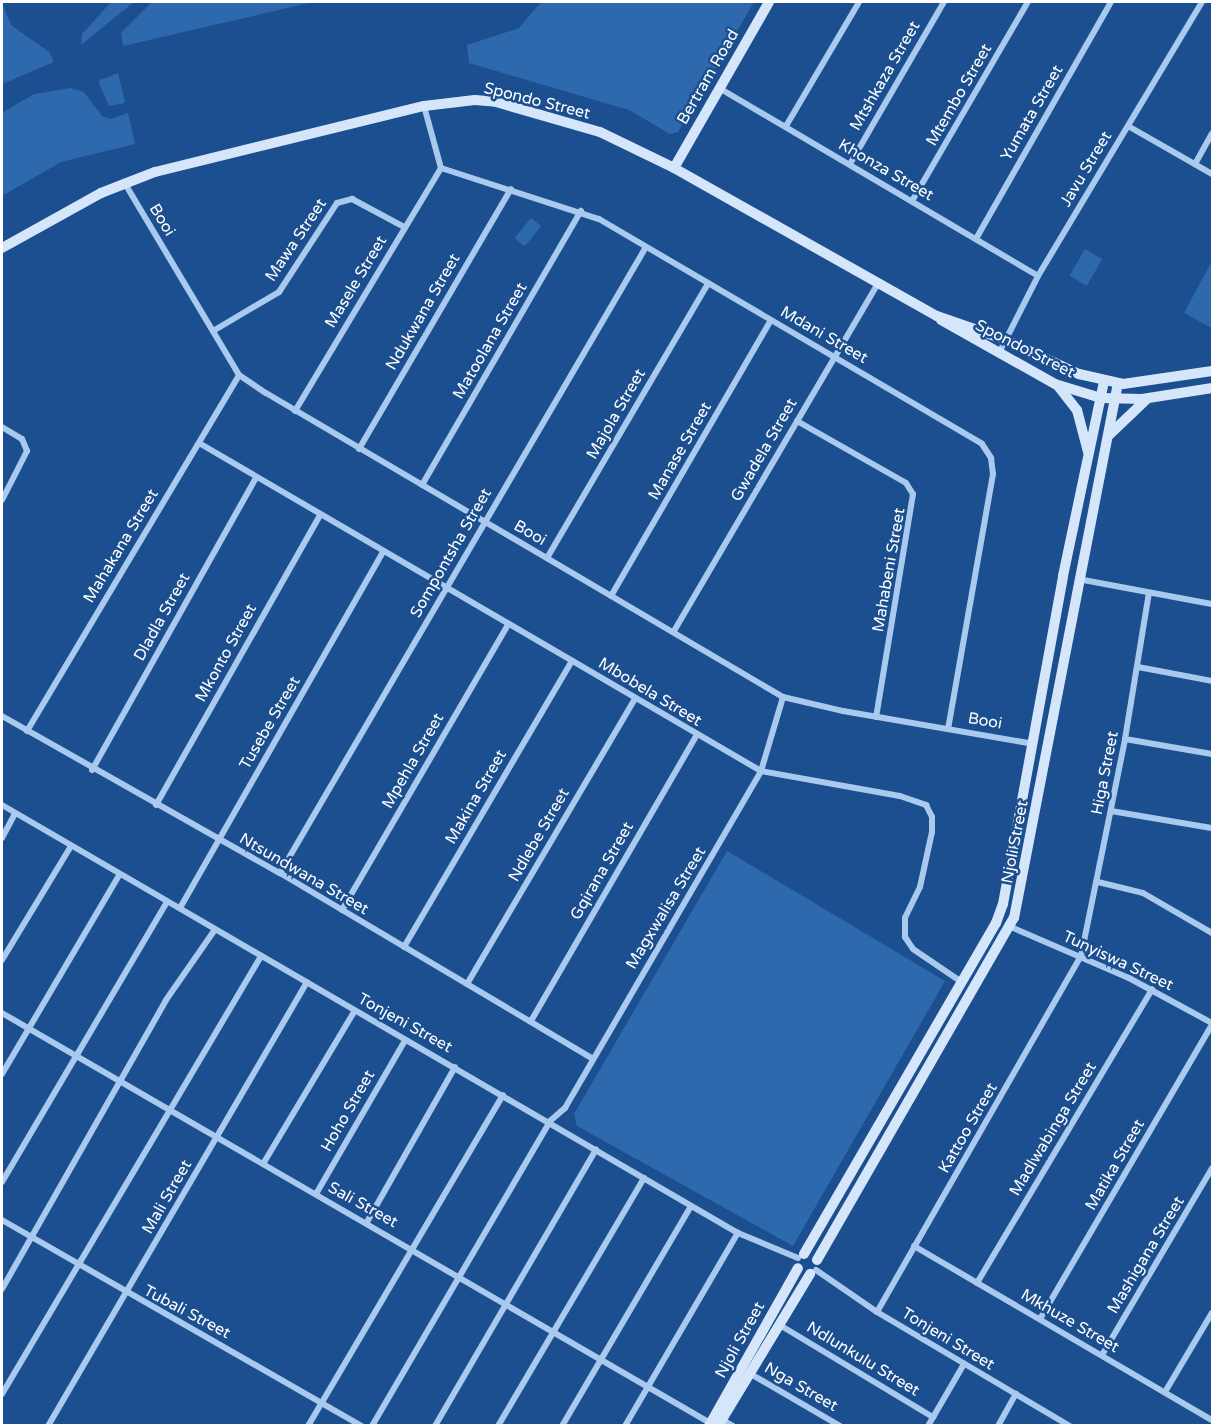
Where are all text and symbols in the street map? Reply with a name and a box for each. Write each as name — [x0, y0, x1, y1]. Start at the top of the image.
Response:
street label: Mtshkaza Street — [846, 18, 924, 134]
street label: Bertram Road — [673, 26, 743, 128]
street label: Mtembo Street — [922, 41, 996, 149]
street label: Yumata Street — [997, 62, 1067, 164]
street label: Spondo Street — [482, 78, 592, 124]
street label: Javu Street — [1056, 128, 1116, 210]
street label: Khonza Street — [835, 135, 937, 205]
street label: Mawa Street — [261, 195, 331, 285]
street label: Booi — [145, 200, 179, 240]
street label: Masele Street — [321, 232, 391, 332]
street label: Ndukwana Street — [382, 250, 464, 374]
street label: Matoolana Street — [449, 279, 531, 403]
street label: Mdani Street — [777, 302, 871, 368]
street label: Spondo Street — [972, 316, 1078, 382]
street label: Majola Street — [582, 365, 650, 463]
street label: Gwadela Street — [727, 395, 801, 505]
street label: Manase Street — [644, 399, 716, 503]
street label: Sompontsha Street — [406, 485, 496, 621]
street label: Mahakana Street — [79, 486, 163, 606]
street label: Mahabeni Street — [869, 506, 909, 634]
street label: Booi — [510, 516, 550, 550]
street label: Dladla Street — [130, 570, 194, 664]
street label: Mkonto Street — [191, 601, 261, 705]
street label: Mbobela Street — [595, 654, 705, 730]
street label: Tusebe Street — [236, 673, 304, 773]
street label: Booi — [966, 709, 1004, 733]
street label: Mpehla Street — [378, 710, 448, 812]
street label: Higa Street — [1087, 730, 1123, 816]
street label: Makina Street — [441, 746, 511, 848]
street label: Ndlebe Street — [504, 785, 574, 885]
street label: Njoli Street — [998, 799, 1032, 885]
street label: Gqirana Street — [566, 819, 638, 923]
street label: Ntsundwana Street — [236, 829, 372, 919]
street label: Magxwalisa Street — [622, 843, 710, 973]
street label: Tunyiswa Street — [1060, 927, 1176, 995]
street label: Tonjeni Street — [354, 989, 456, 1057]
street label: Madlwabinga Street — [1005, 1059, 1101, 1199]
street label: Hoho Street — [317, 1067, 379, 1155]
street label: Kattoo Street — [934, 1079, 1002, 1177]
street label: Matika Street — [1081, 1116, 1149, 1214]
street label: Mali Street — [138, 1157, 196, 1237]
street label: Sali Street — [325, 1178, 401, 1232]
street label: Mashigana Street — [1103, 1193, 1189, 1317]
street label: Tubali Street — [140, 1281, 234, 1343]
street label: Mkhuze Street — [1017, 1285, 1123, 1357]
street label: Njoli Street — [711, 1298, 769, 1382]
street label: Tonjeni Street — [898, 1304, 998, 1374]
street label: Ndlunkulu Street — [803, 1318, 923, 1400]
street label: Nga Street — [761, 1358, 841, 1416]

